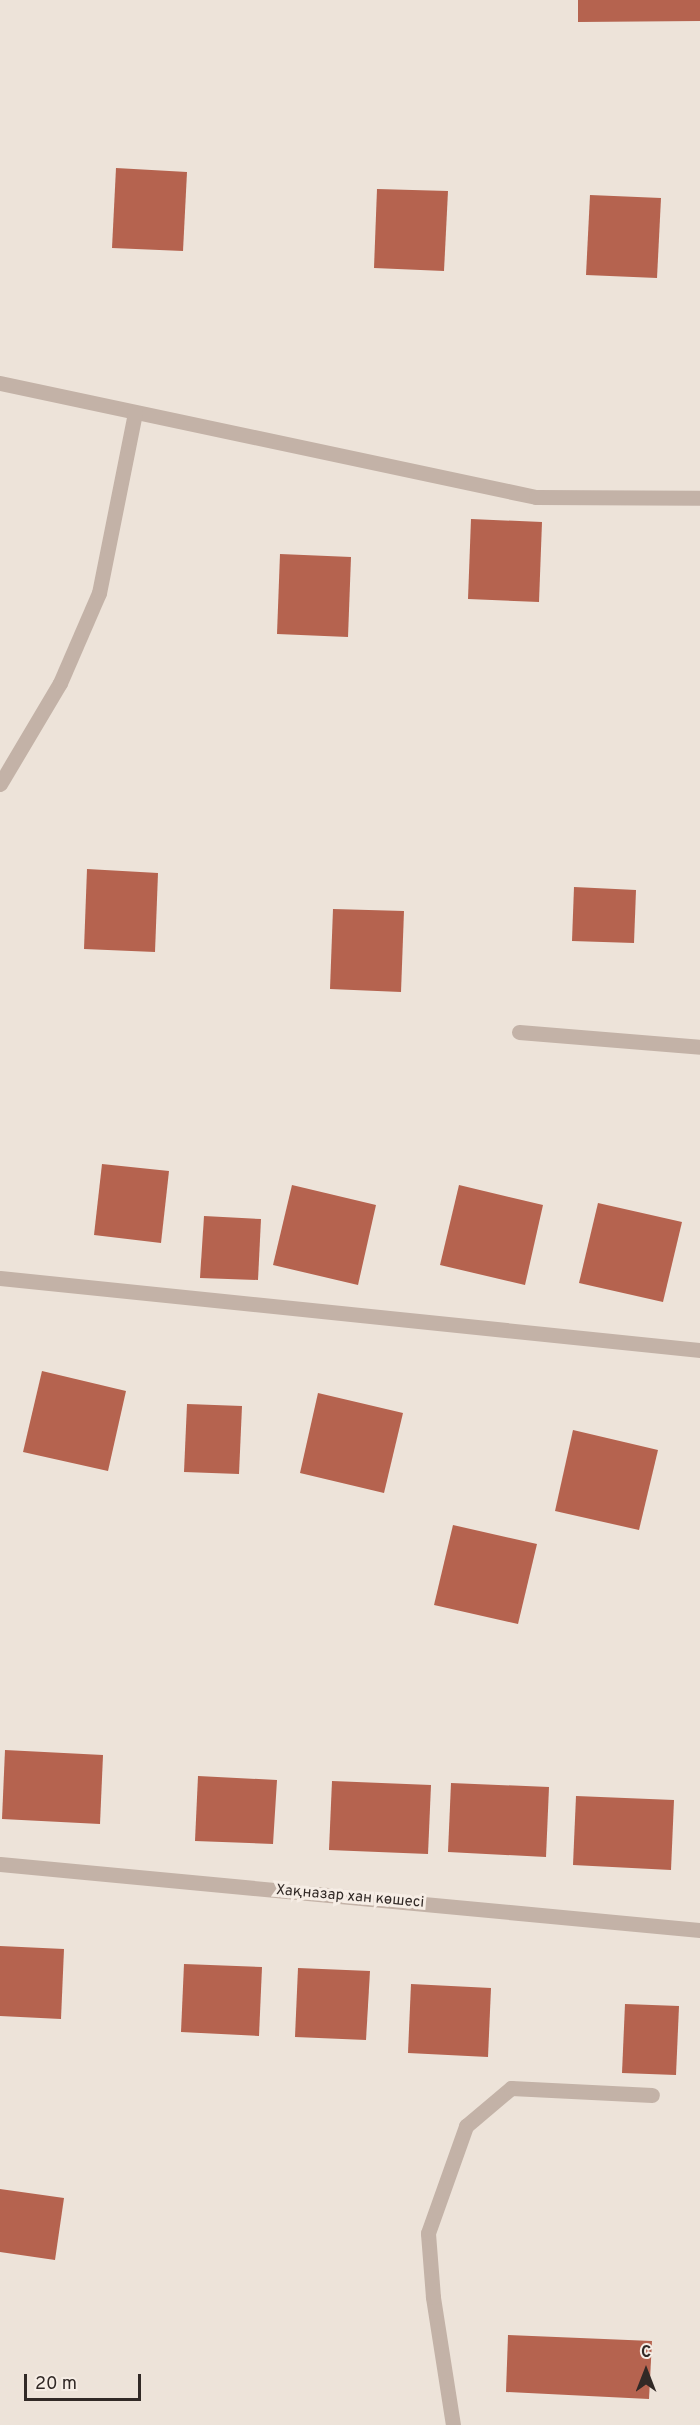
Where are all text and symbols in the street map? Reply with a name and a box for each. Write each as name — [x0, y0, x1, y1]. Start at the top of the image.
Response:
street label: Хақназар хан көшесі — [275, 1882, 425, 1912]
north arrow — [616, 2341, 676, 2401]
text: С — [641, 2343, 651, 2363]
scale bar — [27, 2362, 144, 2400]
text: 20 m — [35, 2373, 77, 2396]

